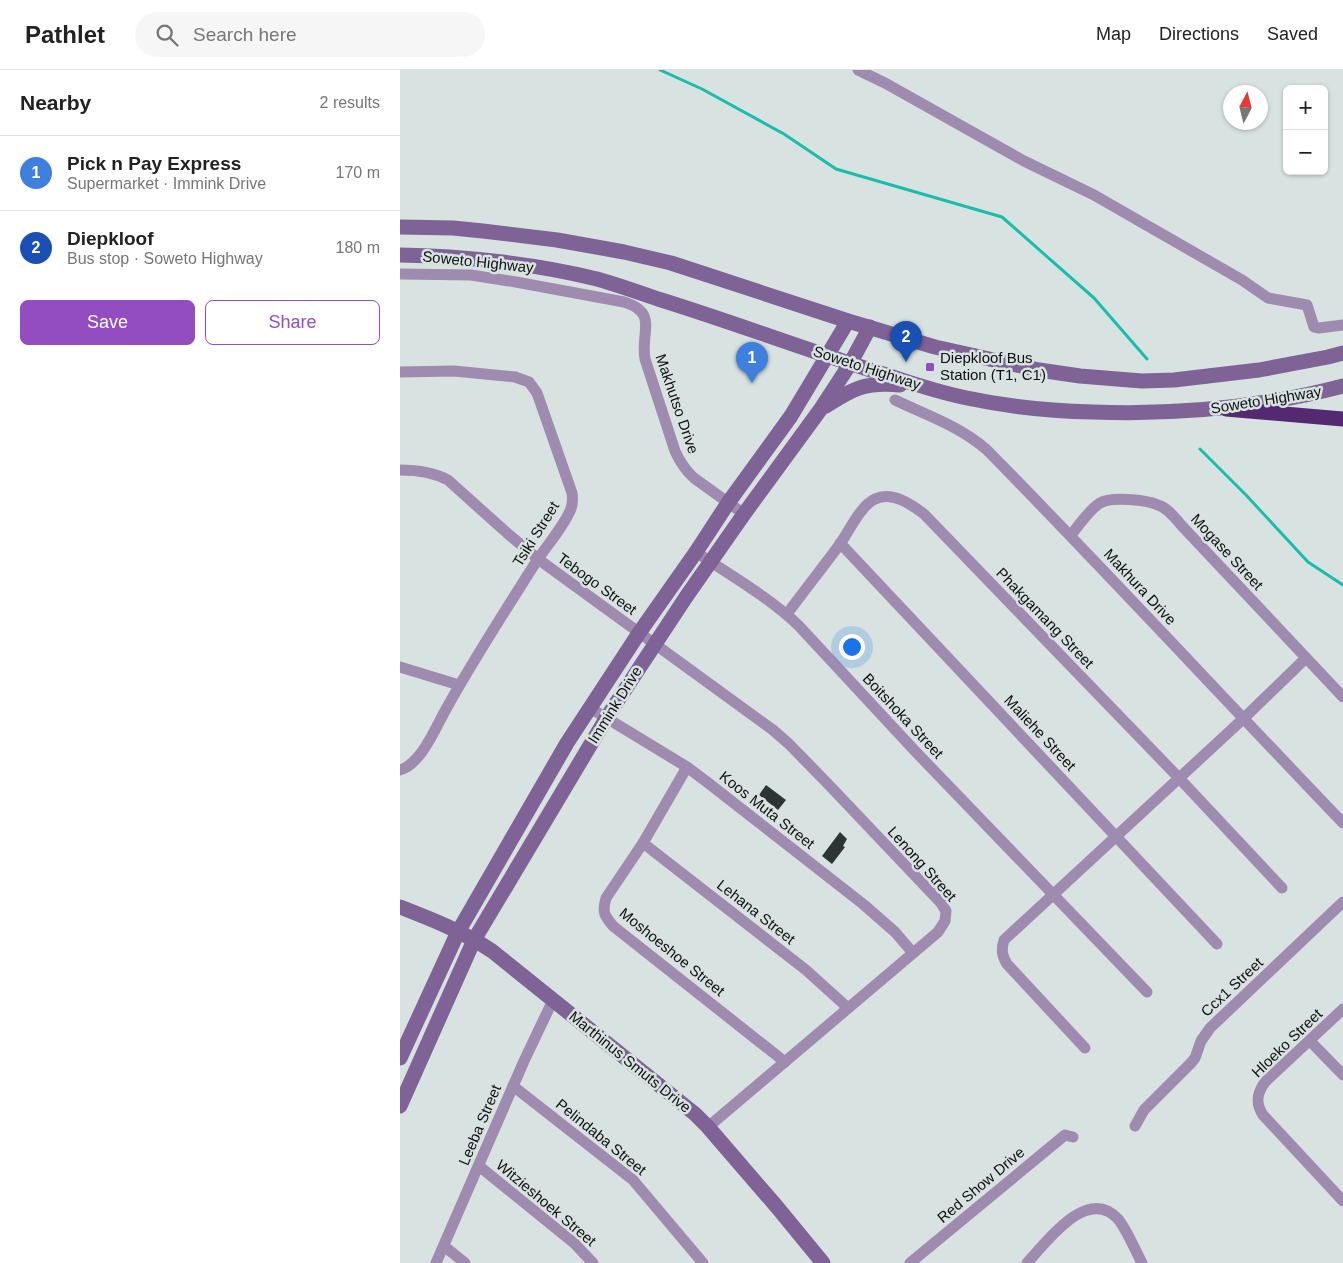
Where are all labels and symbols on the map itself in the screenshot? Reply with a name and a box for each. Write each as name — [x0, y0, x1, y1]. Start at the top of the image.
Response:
north arrow — [1223, 85, 1268, 130]
street label: Soweto Highway — [422, 247, 535, 276]
pin: 2 — [890, 321, 922, 362]
pin: 1 — [736, 342, 768, 383]
street label: Soweto Highway — [811, 342, 923, 393]
place label: Diepkloof Bus Station (T1, C1) — [940, 349, 1046, 383]
street label: Makhutso Drive — [652, 352, 702, 456]
marker: Diepkloof Bus Station (T1, C1) — [924, 361, 936, 373]
street label: Soweto Highway — [1209, 382, 1323, 417]
street label: Tsiki Street — [509, 497, 563, 569]
street label: Mogase Street — [1188, 510, 1267, 594]
street label: Makhura Drive — [1101, 545, 1180, 628]
street label: Tebogo Street — [555, 549, 641, 618]
street label: Phakgamang Street — [993, 564, 1098, 672]
your location — [839, 634, 865, 660]
street label: Immink Drive — [584, 663, 645, 746]
street label: Boitshoka Street — [860, 670, 948, 762]
street label: Maliehe Street — [1001, 691, 1080, 774]
street label: Koos Muta Street — [716, 767, 819, 852]
street label: Lenong Street — [885, 823, 961, 905]
street label: Lehana Street — [714, 876, 799, 948]
street label: Moshoeshoe Street — [616, 904, 729, 1000]
street label: Ccx1 Street — [1197, 953, 1267, 1020]
street label: Hloeko Street — [1248, 1004, 1326, 1080]
street label: Marthinus Smuts Drive — [566, 1007, 695, 1116]
street label: Leeba Street — [455, 1081, 504, 1168]
street label: Pelindaba Street — [553, 1095, 650, 1179]
street label: Red Show Drive — [934, 1143, 1028, 1226]
street label: Witzieshoek Street — [493, 1156, 600, 1250]

